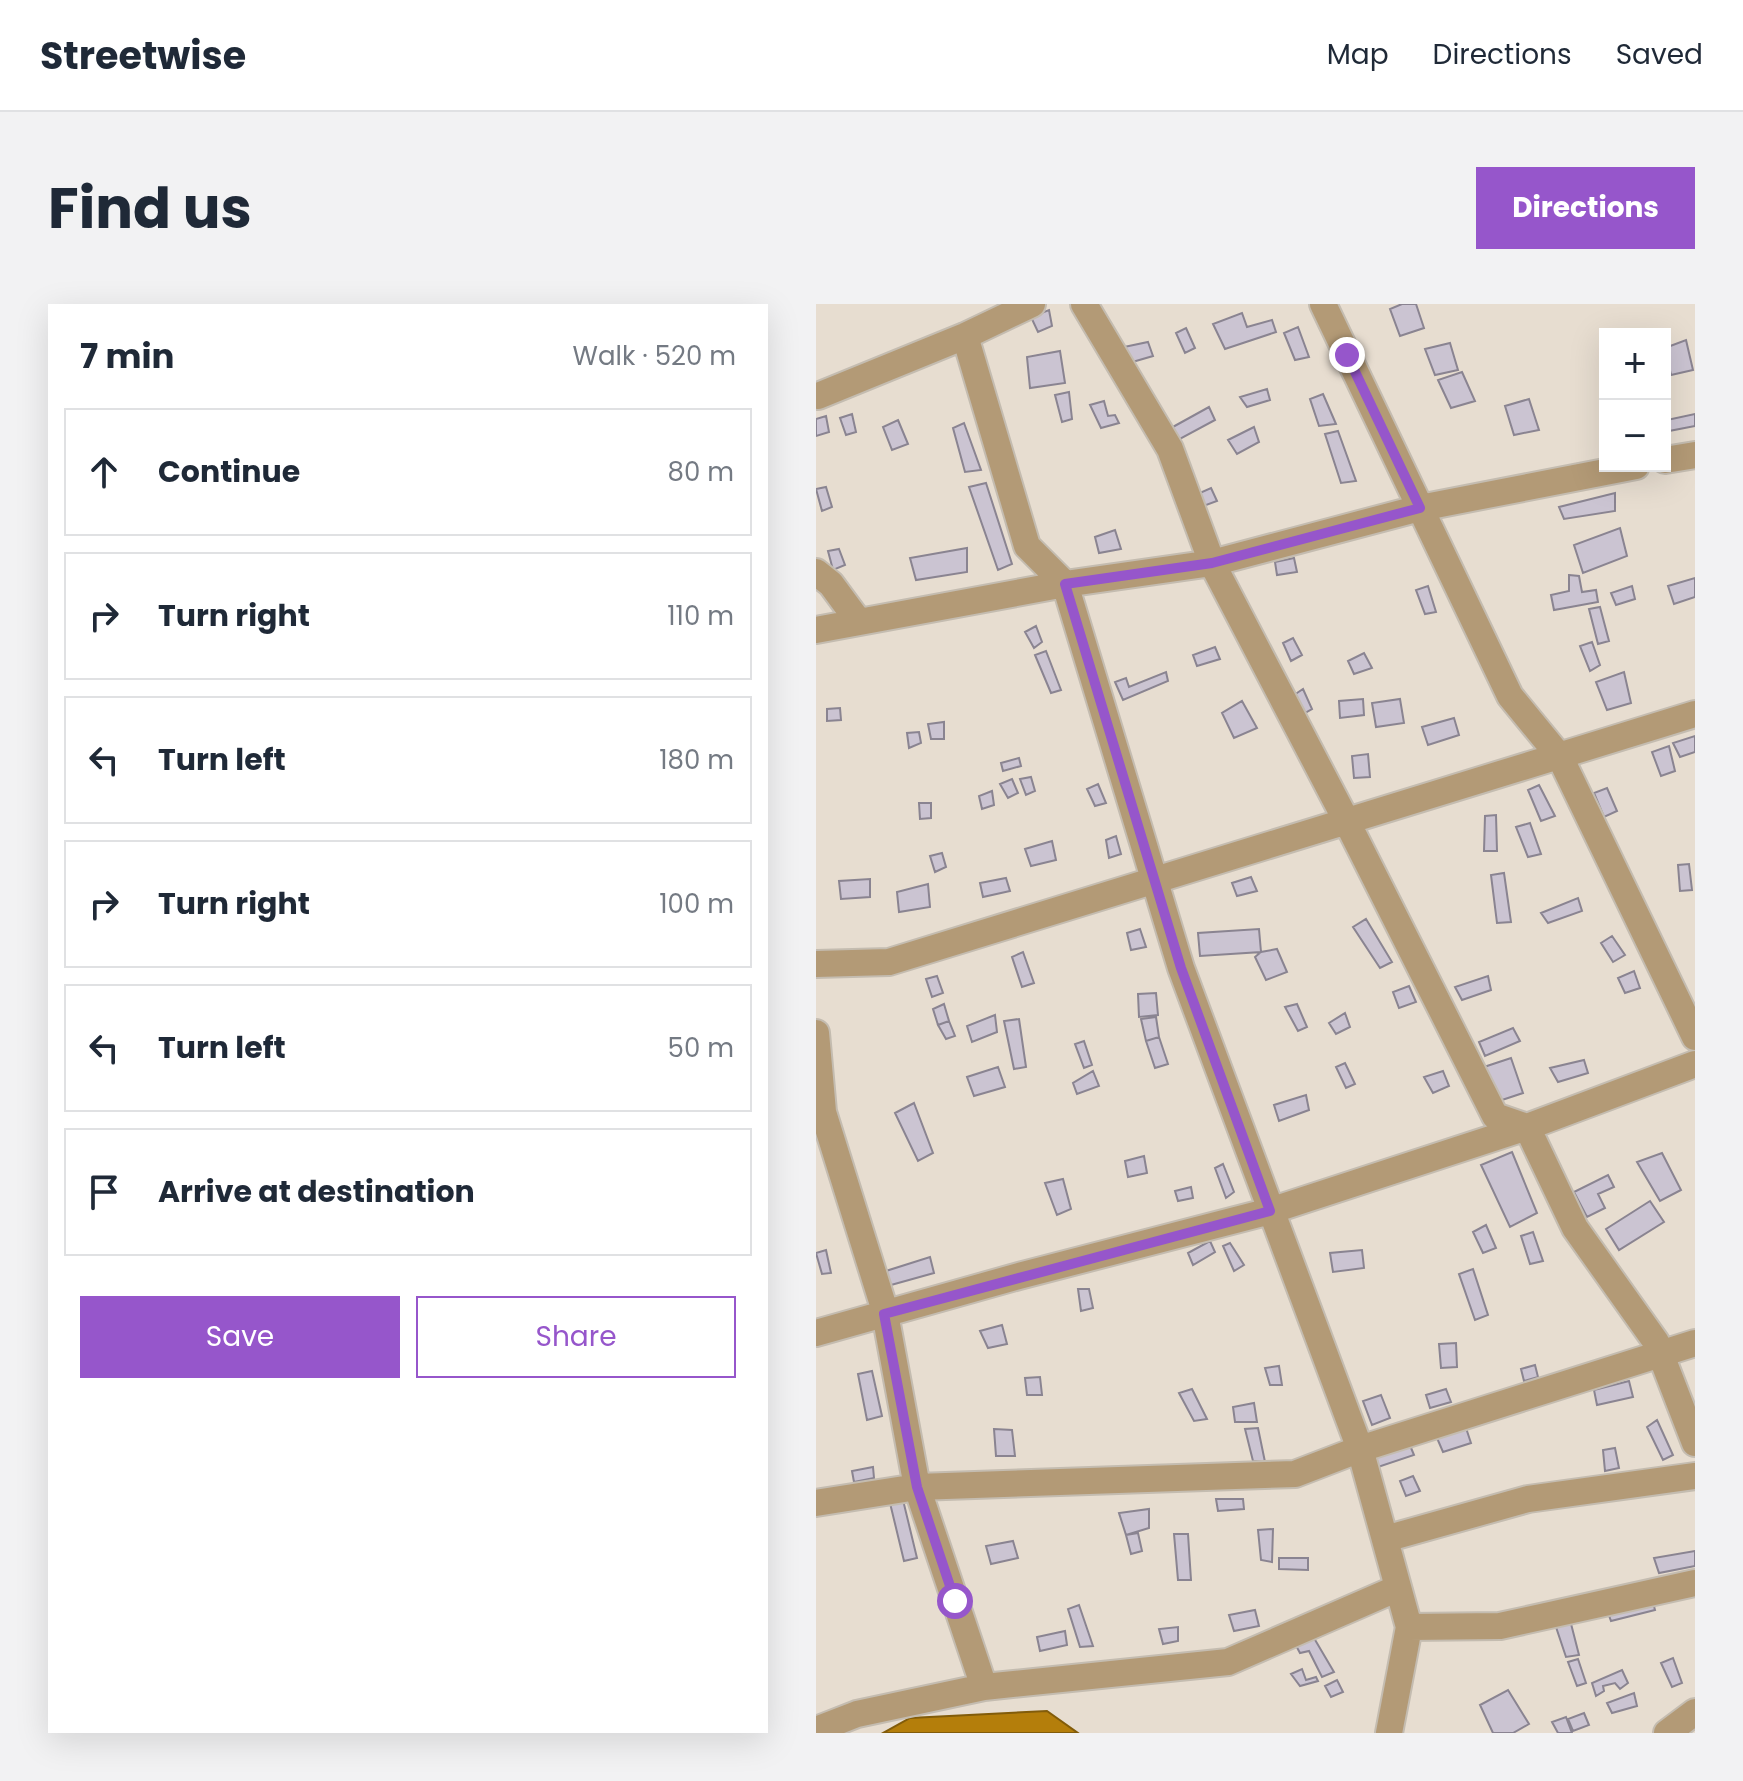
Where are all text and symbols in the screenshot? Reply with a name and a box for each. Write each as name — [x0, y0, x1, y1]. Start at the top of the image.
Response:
text: Streetwise — [40, 29, 246, 82]
text: Map — [1327, 35, 1389, 74]
text: Directions — [1433, 35, 1572, 74]
text: Saved — [1616, 35, 1703, 74]
button: Directions — [1476, 167, 1695, 249]
text: Find us — [48, 169, 252, 248]
map controls — [1599, 328, 1671, 472]
button: + — [1599, 328, 1671, 400]
text: 7 min — [80, 332, 174, 380]
route end — [1329, 337, 1365, 373]
text: Walk · 520 m — [573, 338, 736, 374]
button: − — [1599, 400, 1671, 472]
icon: ahead — [82, 450, 126, 494]
text: Continue — [158, 450, 300, 493]
text: 80 m — [668, 454, 734, 490]
icon: right — [82, 594, 126, 638]
text: Turn right — [158, 594, 310, 637]
text: 110 m — [667, 598, 734, 634]
icon: left — [82, 738, 126, 782]
text: Turn left — [158, 738, 286, 781]
text: 180 m — [659, 742, 734, 778]
icon: right — [82, 882, 126, 926]
text: Turn right — [158, 882, 310, 925]
text: 100 m — [659, 886, 734, 922]
icon: left — [82, 1026, 126, 1070]
text: Turn left — [158, 1026, 286, 1069]
text: 50 m — [668, 1030, 734, 1066]
icon: arrive — [82, 1170, 126, 1214]
text: Arrive at destination — [158, 1170, 475, 1213]
button: Save — [80, 1296, 400, 1378]
button: Share — [416, 1296, 736, 1378]
route start — [937, 1583, 973, 1619]

